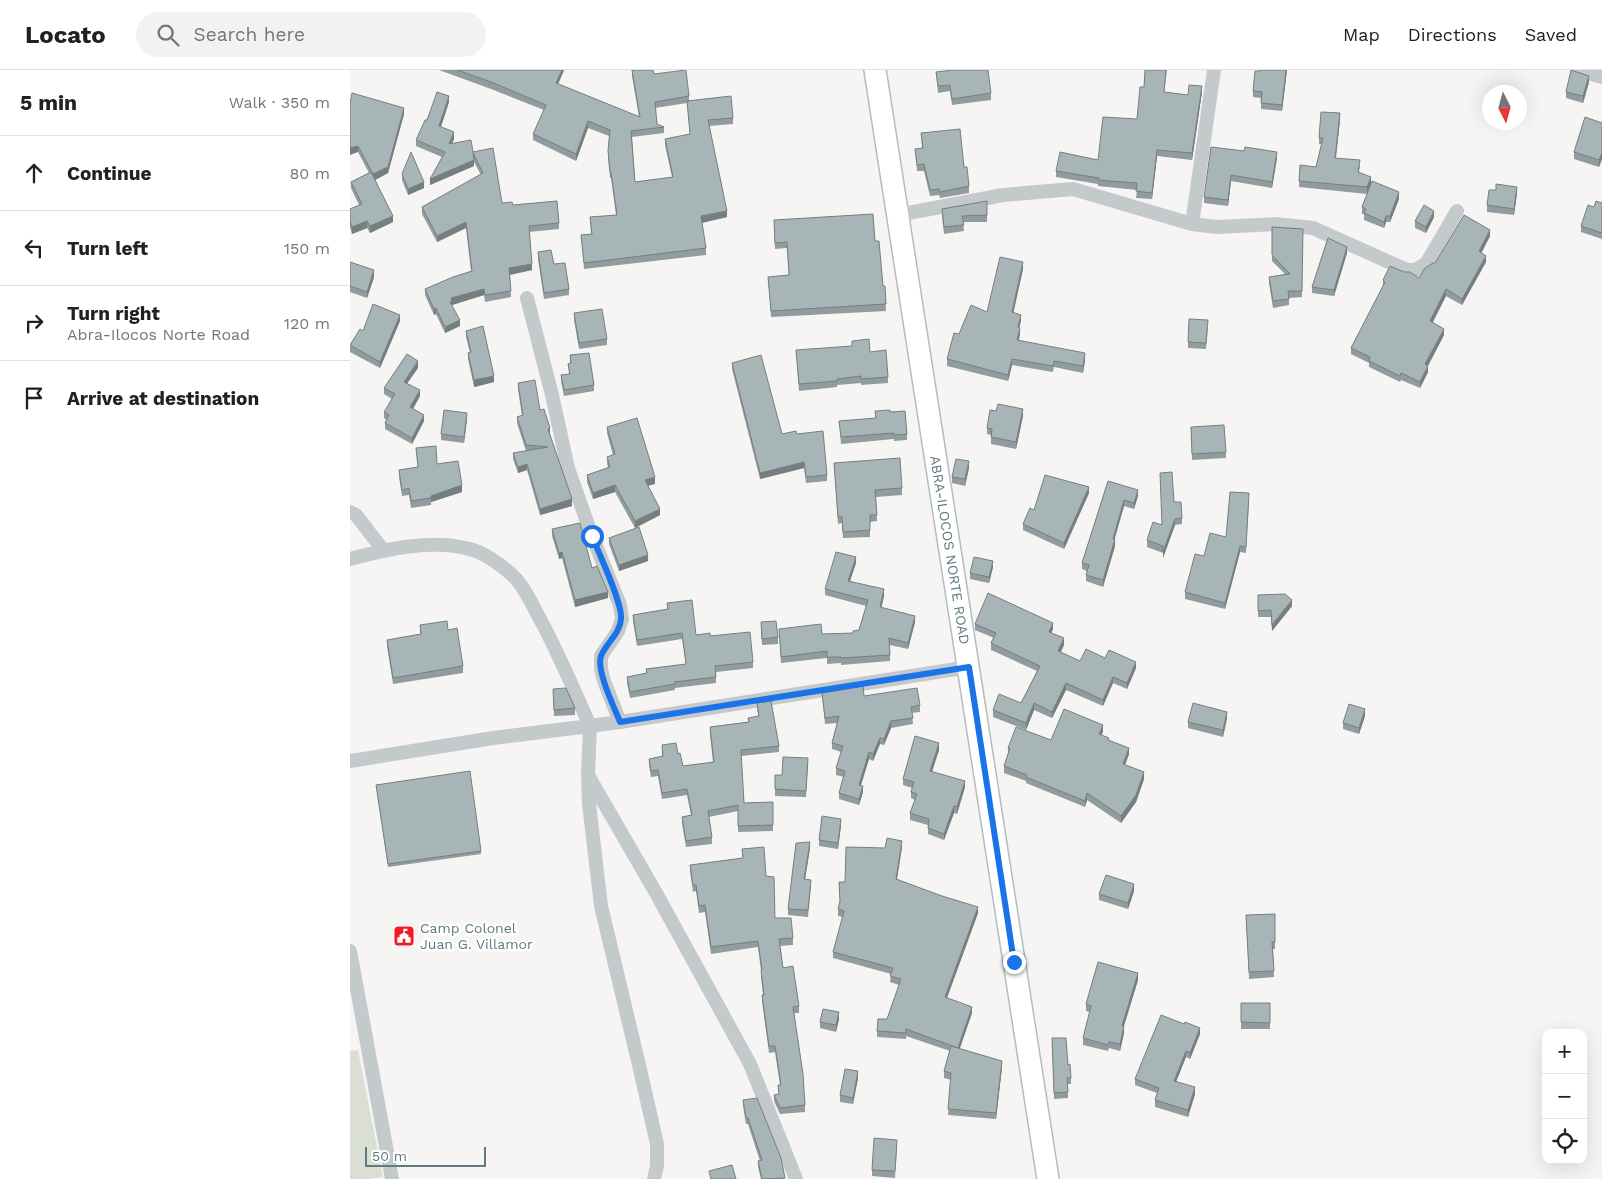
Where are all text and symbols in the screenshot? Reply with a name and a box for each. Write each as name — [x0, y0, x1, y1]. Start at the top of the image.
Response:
search box — [136, 12, 486, 57]
text: Locato — [25, 21, 106, 49]
icon: search — [154, 21, 182, 49]
text: Search here — [194, 23, 305, 46]
text: Map — [1343, 24, 1380, 45]
text: Directions — [1408, 24, 1497, 45]
text: Saved — [1525, 24, 1577, 45]
north arrow — [1482, 85, 1527, 130]
text: 5 min — [20, 90, 77, 115]
text: Walk · 350 m — [229, 93, 330, 112]
icon: ahead — [20, 159, 48, 187]
text: Continue — [67, 162, 151, 185]
text: 80 m — [289, 164, 330, 183]
icon: left — [20, 234, 48, 262]
text: Turn left — [67, 237, 148, 260]
text: 150 m — [284, 239, 330, 258]
text: Turn right — [67, 302, 160, 325]
icon: right — [20, 309, 48, 337]
text: 120 m — [284, 314, 330, 333]
text: Abra-Ilocos Norte Road — [67, 325, 250, 344]
icon: arrive — [20, 384, 48, 412]
text: Arrive at destination — [67, 387, 259, 410]
street label: ABRA-ILOCOS NORTE ROAD — [927, 454, 973, 646]
route start — [581, 525, 604, 548]
place label: Camp Colonel Juan G. Villamor — [420, 920, 533, 952]
public building icon: Camp Colonel Juan G. Villamor — [392, 924, 416, 948]
route end — [1003, 951, 1026, 974]
map controls — [1542, 1029, 1587, 1164]
button: + — [1542, 1029, 1587, 1074]
button: − — [1542, 1074, 1587, 1119]
button: locate — [1542, 1119, 1587, 1164]
scale bar — [365, 1144, 486, 1167]
text: 50 m — [372, 1148, 407, 1164]

